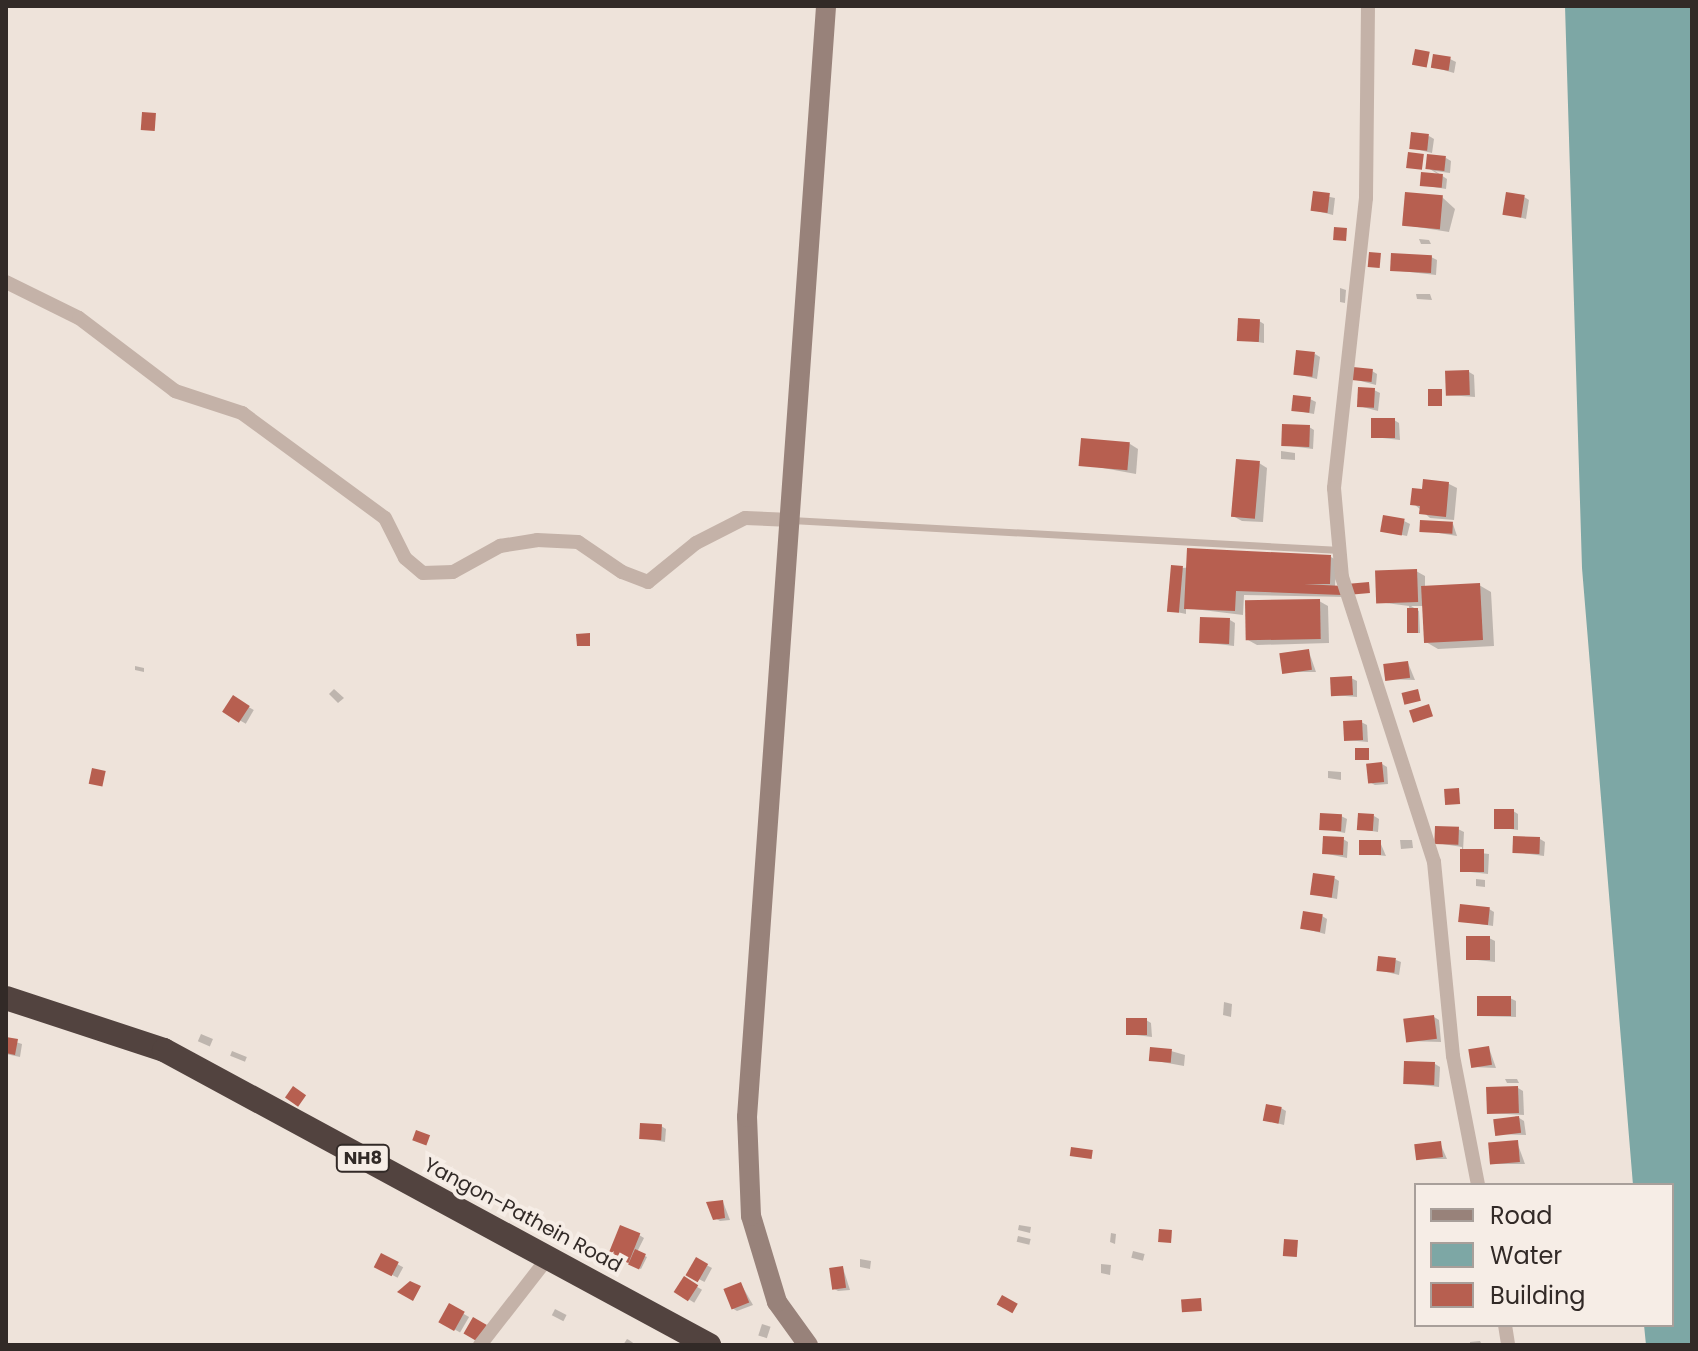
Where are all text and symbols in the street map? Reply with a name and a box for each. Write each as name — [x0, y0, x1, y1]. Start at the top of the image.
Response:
road number: NH8 — [335, 1144, 391, 1172]
street label: Yangon-Pathein Road — [420, 1153, 626, 1277]
legend — [1414, 1183, 1674, 1327]
text: Road — [1490, 1199, 1552, 1232]
text: Water — [1490, 1239, 1562, 1272]
text: Building — [1490, 1279, 1586, 1312]

